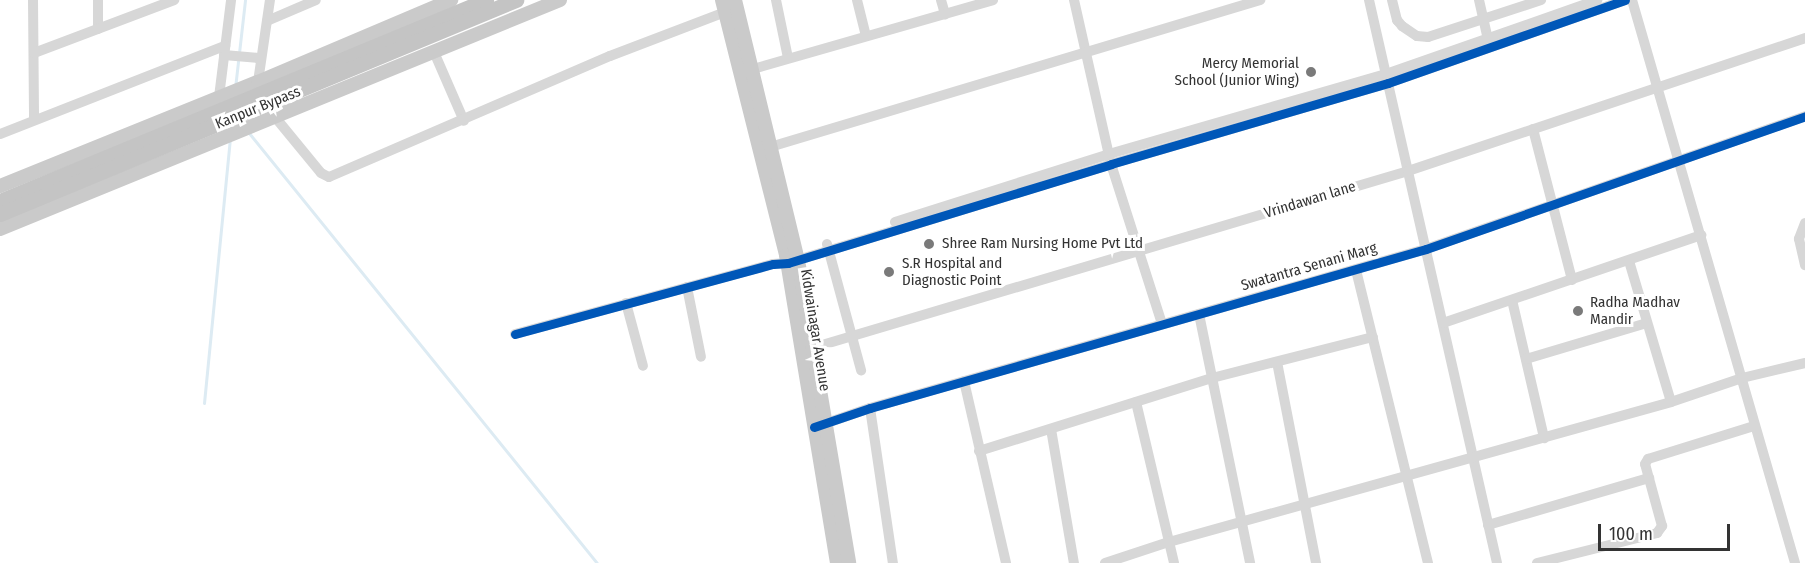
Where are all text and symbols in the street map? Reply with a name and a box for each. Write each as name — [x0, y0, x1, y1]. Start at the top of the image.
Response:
place label: Mercy Memorial School (Junior Wing) — [1175, 54, 1299, 89]
marker: Mercy Memorial School (Junior Wing) — [1304, 65, 1318, 79]
street label: Kanpur Bypass — [213, 83, 303, 133]
street label: Vrindawan lane — [1262, 178, 1358, 222]
marker: Shree Ram Nursing Home Pvt Ltd — [920, 235, 938, 253]
place label: Shree Ram Nursing Home Pvt Ltd — [942, 235, 1143, 253]
street label: Swatantra Senani Marg — [1239, 239, 1379, 295]
place label: S.R Hospital and Diagnostic Point — [902, 254, 1002, 289]
marker: S.R Hospital and Diagnostic Point — [880, 263, 898, 281]
street label: Kidwainagar Avenue — [796, 268, 834, 392]
place label: Radha Madhav Mandir — [1590, 293, 1680, 328]
marker: Radha Madhav Mandir — [1571, 304, 1585, 318]
scale bar — [1601, 512, 1733, 550]
text: 100 m — [1609, 523, 1653, 545]

